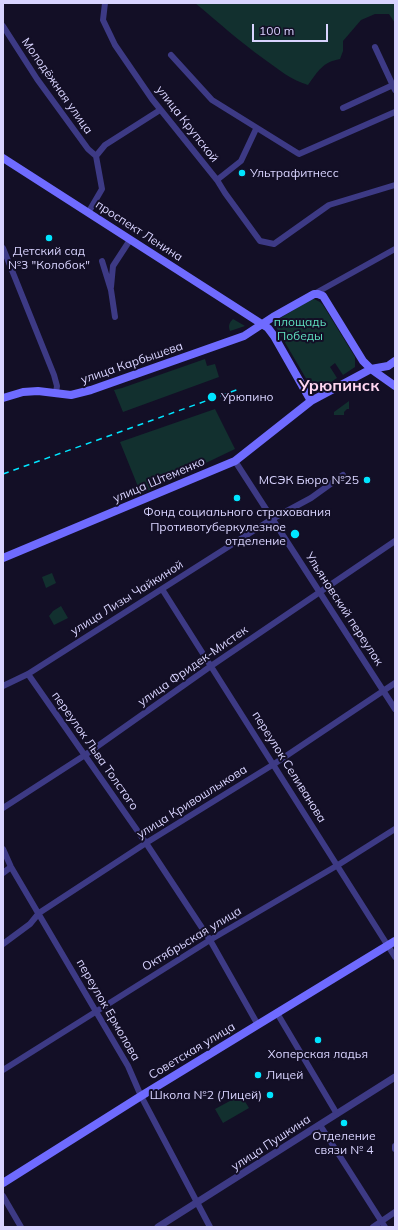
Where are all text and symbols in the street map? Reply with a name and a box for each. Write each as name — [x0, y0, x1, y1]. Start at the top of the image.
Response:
scale bar — [254, 16, 330, 42]
text: 100 m — [259, 23, 294, 38]
street label: Молодёжная улица — [18, 35, 96, 137]
street label: улица Крупской — [153, 83, 221, 165]
place label: Ультрафитнесс — [250, 166, 339, 180]
marker: Ультрафитнесс — [237, 168, 247, 178]
street label: проспект Ленина — [93, 197, 185, 265]
marker: Детский сад №3 "Колобок" — [44, 233, 54, 243]
place label: Детский сад №3 "Колобок" — [8, 244, 90, 272]
park label: площадь Победы — [274, 315, 326, 343]
street label: улица Карбышева — [79, 339, 185, 387]
district label: Урюпинск — [299, 376, 379, 396]
place label: Урюпино — [221, 390, 274, 404]
marker: Урюпино — [206, 391, 218, 403]
street label: улица Штеменко — [111, 454, 207, 506]
place label: МСЭК Бюро №25 — [259, 473, 359, 487]
marker: МСЭК Бюро №25 — [362, 475, 372, 485]
marker: Фонд социального страхования — [232, 493, 242, 503]
place label: Фонд социального страхования — [143, 505, 331, 519]
place label: Противотуберкулезное отделение — [150, 520, 286, 548]
marker: Противотуберкулезное отделение — [289, 528, 301, 540]
street label: Ульяновский переулок — [302, 550, 386, 668]
street label: улица Лизы Чайкиной — [68, 557, 186, 639]
street label: улица Фридек-Мистек — [135, 623, 251, 709]
street label: переулок Льва Толстого — [49, 689, 141, 813]
street label: переулок Селиванова — [249, 709, 329, 825]
street label: улица Кривошлыкова — [134, 762, 250, 842]
street label: Октябрьская улица — [140, 904, 244, 974]
street label: переулок Ермолова — [73, 957, 143, 1063]
street label: Советская улица — [146, 1019, 238, 1083]
marker: Хоперская ладья — [313, 1035, 323, 1045]
place label: Хоперская ладья — [268, 1047, 368, 1061]
place label: Лицей — [266, 1068, 303, 1082]
marker: Лицей — [253, 1070, 263, 1080]
place label: Школа №2 (Лицей) — [150, 1088, 262, 1102]
marker: Школа №2 (Лицей) — [265, 1090, 275, 1100]
street label: улица Пушкина — [229, 1112, 313, 1174]
marker: Отделение связи № 4 — [339, 1118, 349, 1128]
place label: Отделение связи № 4 — [312, 1129, 376, 1157]

